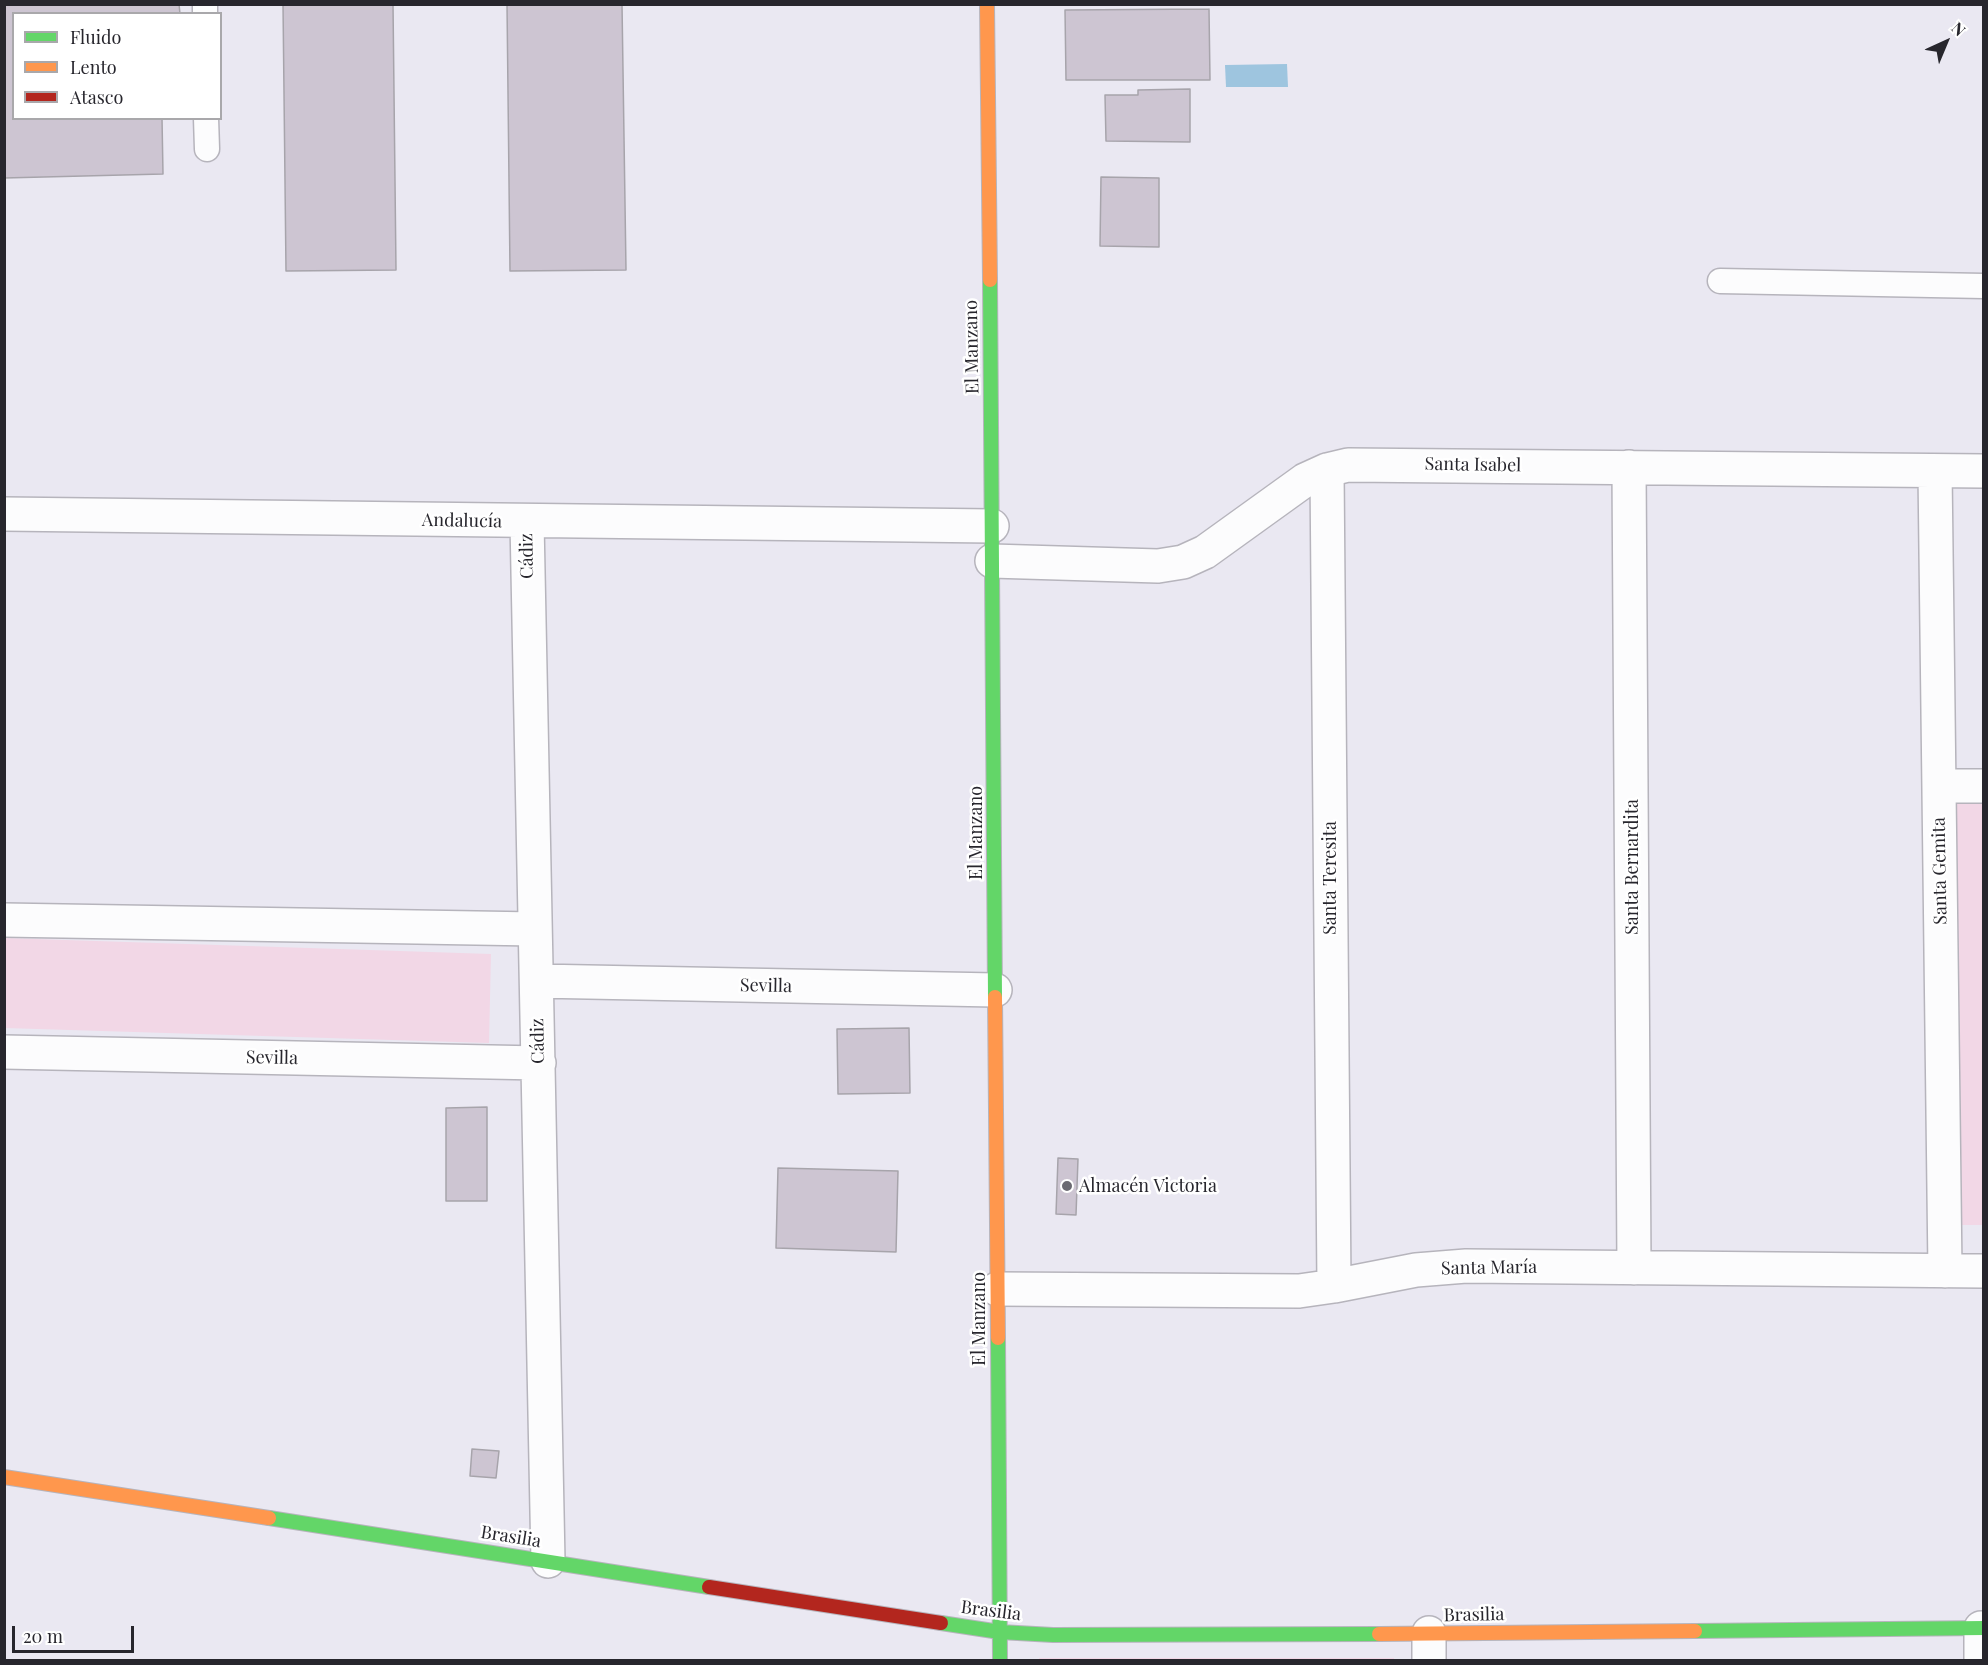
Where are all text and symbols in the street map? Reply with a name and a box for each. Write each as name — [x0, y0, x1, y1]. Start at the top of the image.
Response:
legend — [12, 12, 222, 120]
north arrow — [1916, 12, 1976, 72]
text: N — [1947, 17, 1970, 40]
text: Fluido — [70, 25, 121, 49]
text: Lento — [70, 55, 117, 79]
text: Atasco — [70, 85, 123, 109]
street label: El Manzano — [960, 300, 984, 394]
street label: Santa Isabel — [1424, 453, 1522, 477]
street label: Andalucía — [422, 510, 502, 532]
street label: Cádiz — [516, 533, 538, 579]
street label: El Manzano — [965, 786, 987, 880]
street label: Santa Bernardita — [1621, 799, 1643, 935]
street label: Santa Gemita — [1928, 817, 1952, 925]
street label: Santa Teresita — [1319, 821, 1341, 935]
street label: Sevilla — [740, 975, 792, 997]
street label: Cádiz — [527, 1018, 549, 1064]
street label: Sevilla — [246, 1047, 298, 1069]
place label: Almacén Victoria — [1079, 1175, 1217, 1197]
marker: Almacén Victoria — [1060, 1179, 1074, 1193]
street label: Santa María — [1441, 1256, 1537, 1280]
street label: El Manzano — [968, 1272, 990, 1366]
street label: Brasilia — [479, 1522, 543, 1552]
street label: Brasilia — [960, 1597, 1022, 1625]
street label: Brasilia — [1443, 1604, 1505, 1626]
scale bar — [15, 1614, 136, 1652]
text: 20 m — [23, 1624, 63, 1648]

